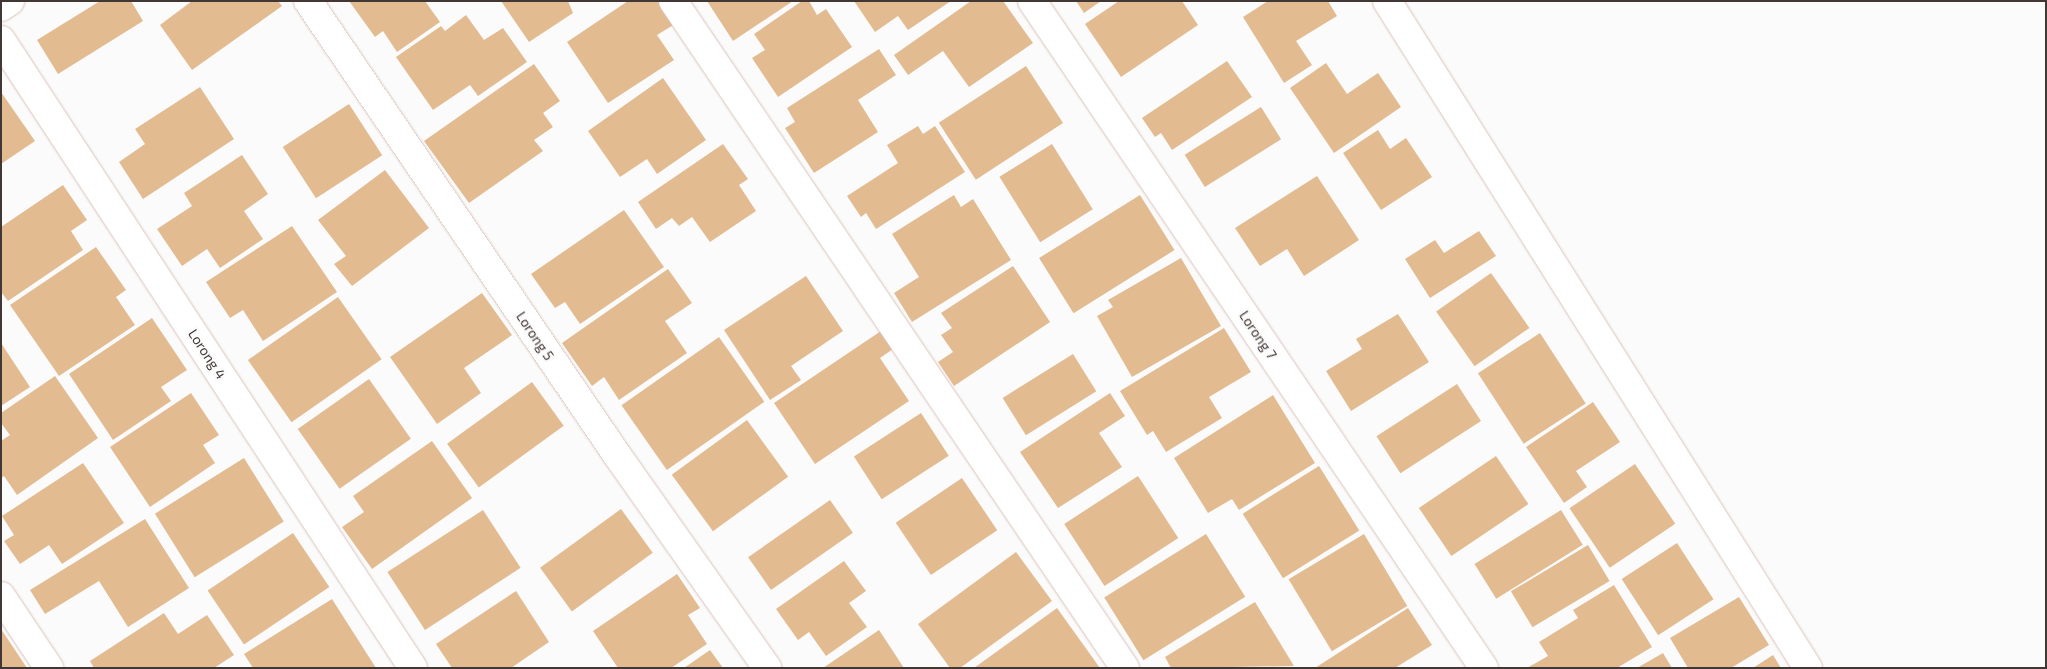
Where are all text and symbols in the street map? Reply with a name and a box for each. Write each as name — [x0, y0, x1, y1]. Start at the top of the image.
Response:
street label: Lorong 5 — [513, 308, 557, 364]
street label: Lorong 7 — [1236, 308, 1280, 362]
street label: Lorong 4 — [185, 326, 229, 382]

